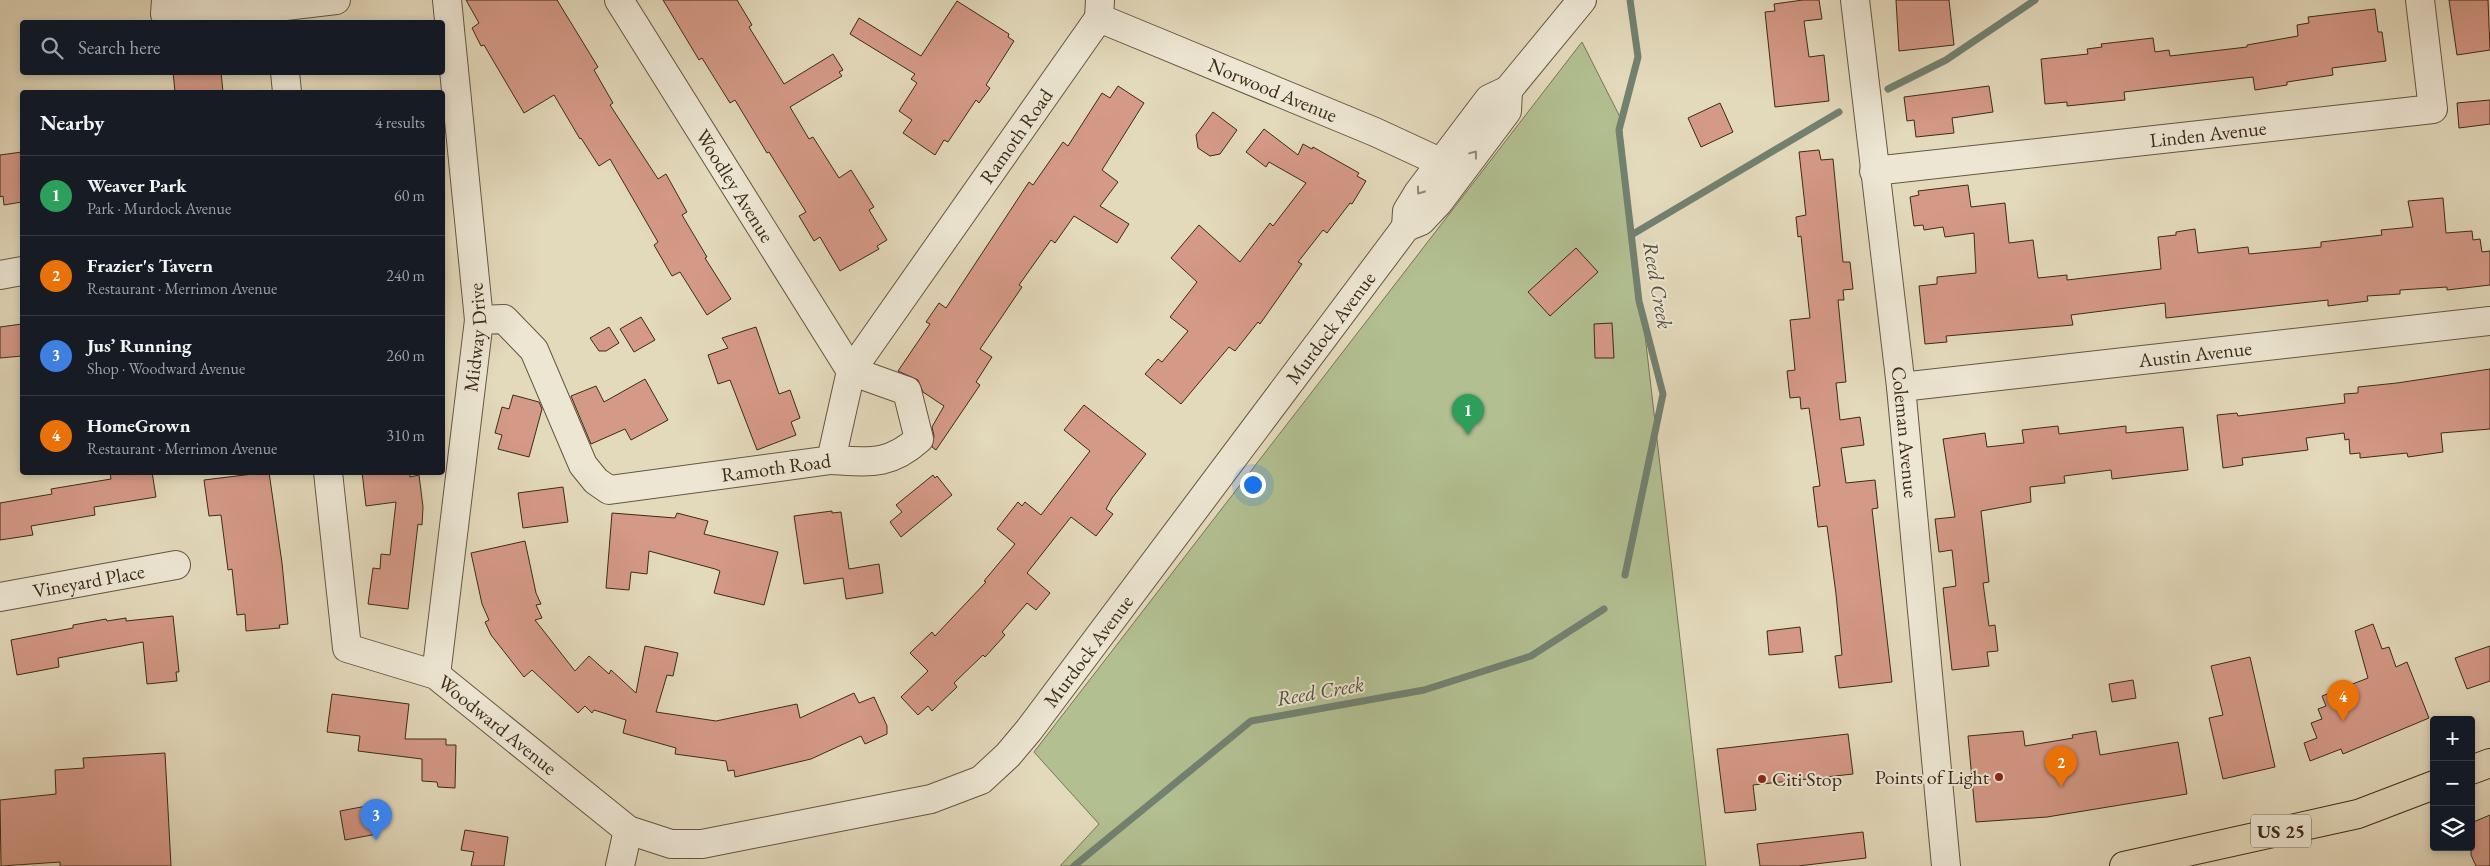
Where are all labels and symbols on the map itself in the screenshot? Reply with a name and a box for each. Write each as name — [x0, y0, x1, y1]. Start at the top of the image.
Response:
street label: Norwood Avenue — [1204, 52, 1341, 128]
street label: Ramoth Road — [974, 83, 1059, 189]
street label: Linden Avenue — [2148, 115, 2268, 153]
street label: Woodley Avenue — [690, 124, 780, 247]
one-way arrow — [1469, 151, 1477, 160]
one-way arrow — [1417, 185, 1426, 195]
water label: Reed Creek — [1637, 239, 1679, 331]
street label: Murdock Avenue — [1280, 266, 1381, 389]
street label: Midway Drive — [457, 281, 492, 394]
street label: Austin Avenue — [2136, 335, 2253, 373]
street label: Coleman Avenue — [1886, 365, 1924, 499]
pin: 1 — [1452, 394, 1484, 435]
street label: Ramoth Road — [720, 447, 833, 488]
your location — [1240, 472, 1266, 498]
street label: Vineyard Place — [31, 558, 147, 604]
street label: Murdock Avenue — [1038, 589, 1139, 713]
street label: Woodward Avenue — [433, 669, 563, 781]
water label: Reed Creek — [1274, 670, 1366, 712]
pin: 4 — [2327, 680, 2359, 721]
pin: 2 — [2045, 746, 2077, 787]
place label: Points of Light — [1875, 764, 1990, 790]
place label: Citi Stop — [1772, 766, 1842, 792]
marker: Points of Light — [1993, 771, 2005, 783]
marker: Citi Stop — [1756, 773, 1768, 785]
pin: 3 — [360, 799, 392, 840]
road number: US 25 — [2251, 814, 2311, 848]

